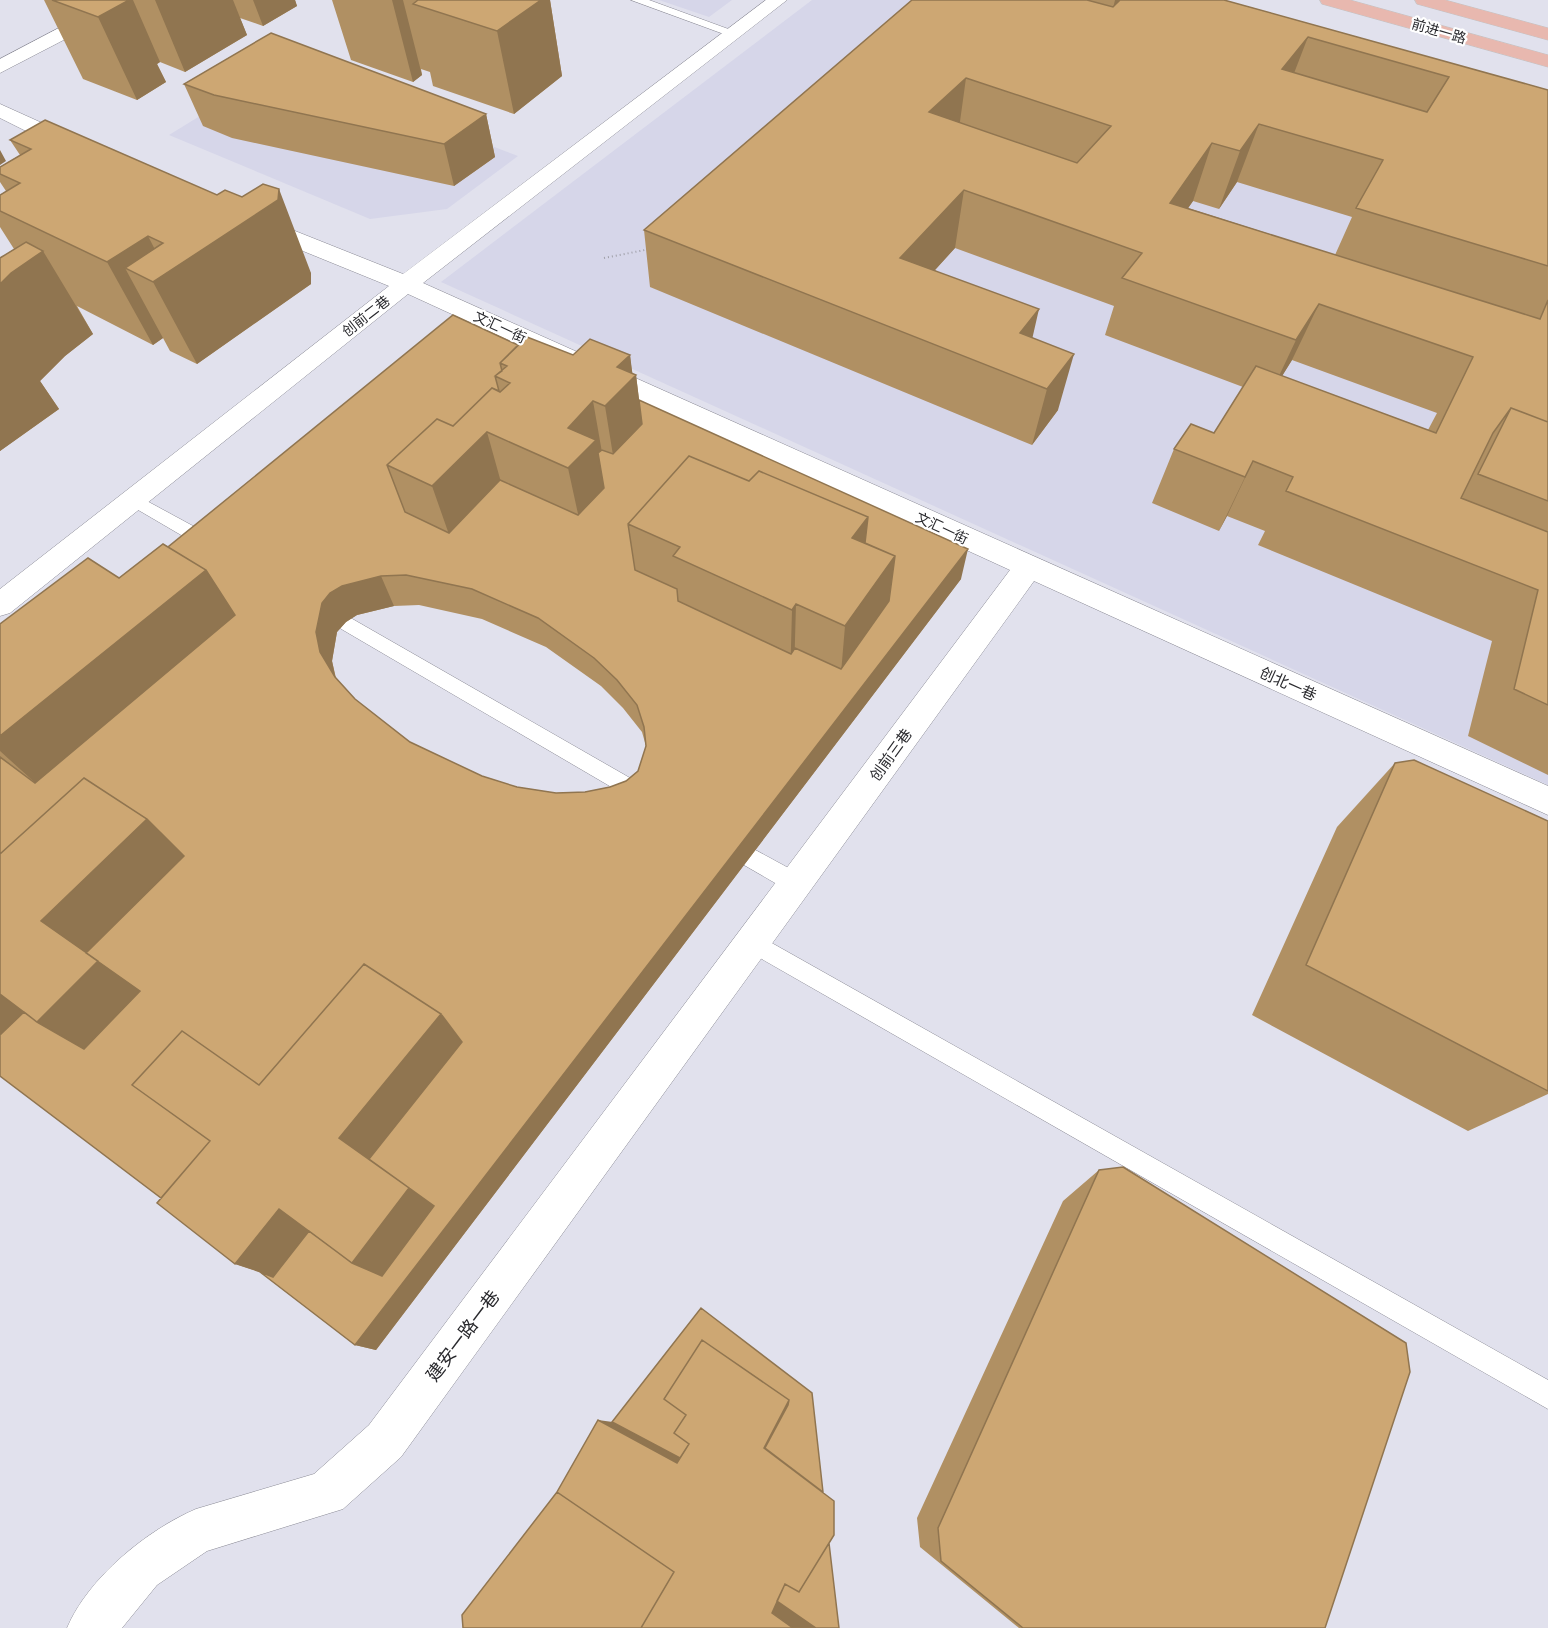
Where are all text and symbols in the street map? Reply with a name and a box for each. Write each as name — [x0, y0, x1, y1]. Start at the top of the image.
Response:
street label: 前进一路 — [1410, 16, 1468, 46]
street label: 创前二巷 — [339, 292, 393, 340]
street label: 文汇一街 — [471, 308, 529, 346]
street label: 文汇一街 — [913, 509, 971, 547]
street label: 创北一巷 — [1257, 664, 1319, 704]
street label: 创前三巷 — [866, 725, 915, 784]
street label: 建安一路一巷 — [423, 1287, 503, 1385]

